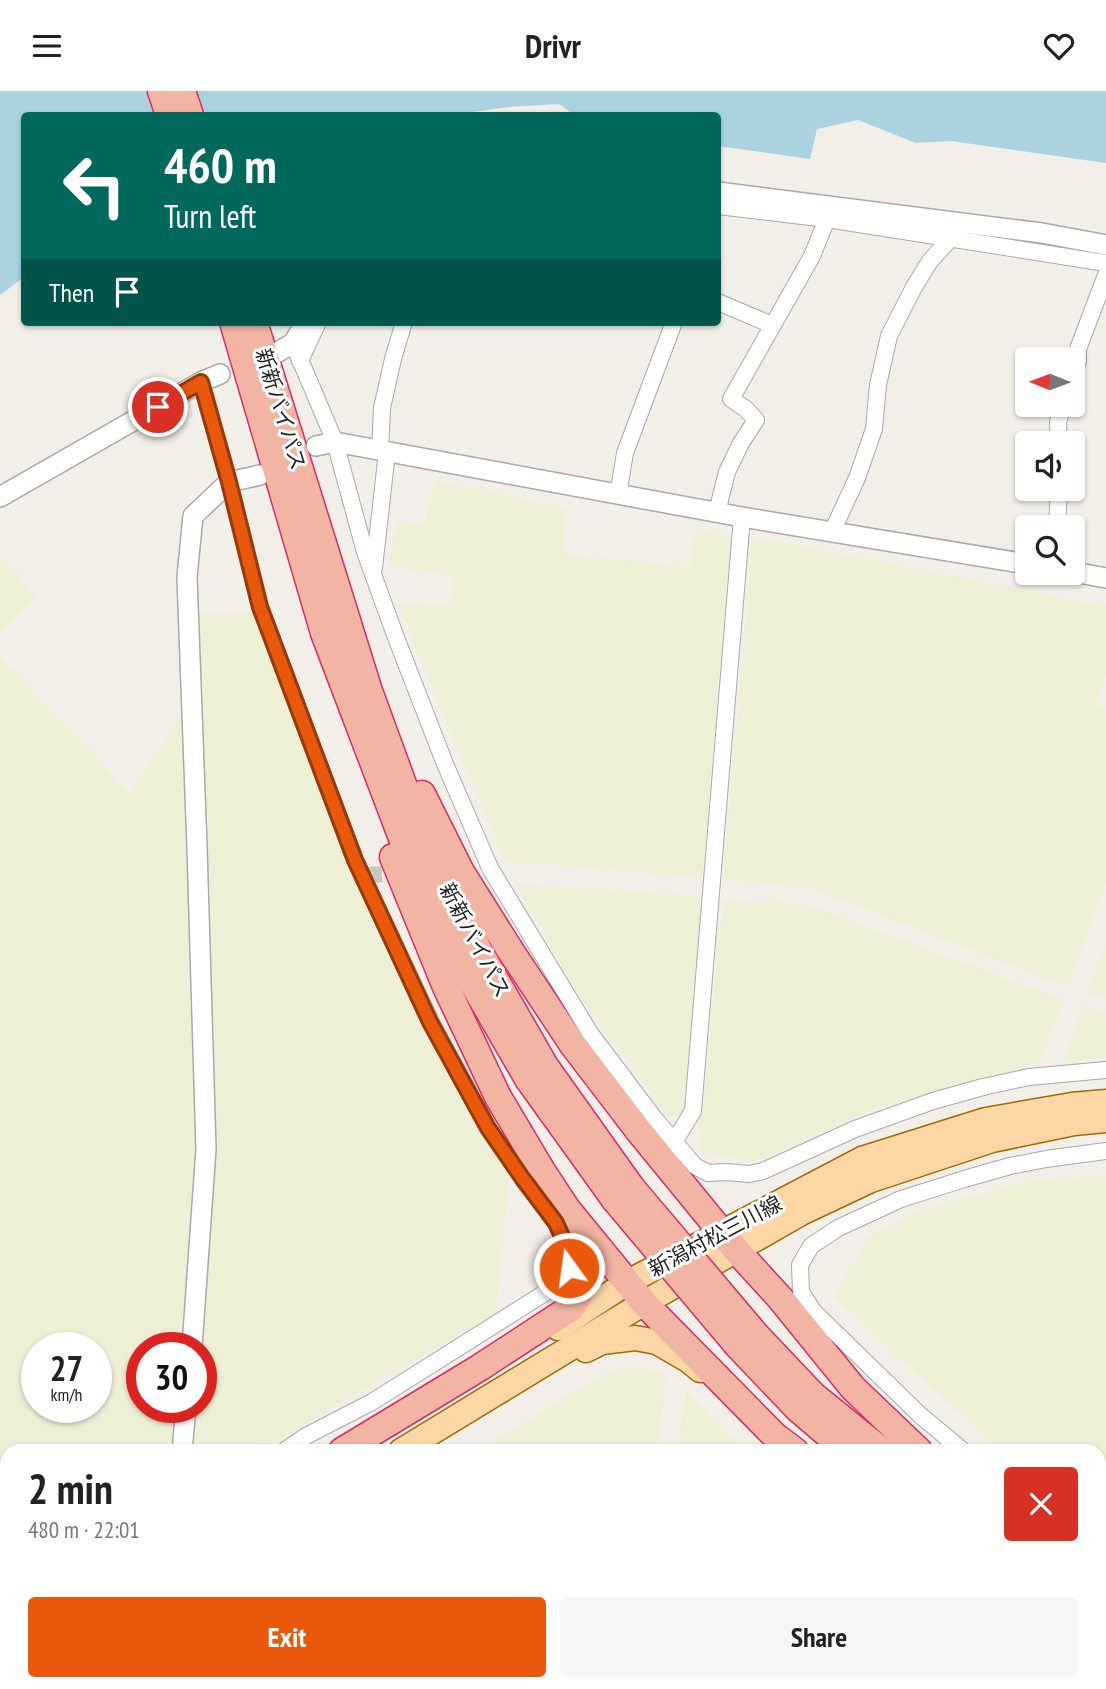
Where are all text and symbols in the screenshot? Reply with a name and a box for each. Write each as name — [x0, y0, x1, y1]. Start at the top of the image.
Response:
text: Drivr — [525, 25, 581, 67]
icon: menu — [28, 27, 66, 65]
icon: heart — [1040, 27, 1078, 65]
text: 460 m — [164, 133, 277, 197]
icon: left — [49, 140, 140, 231]
text: Turn left — [164, 195, 256, 237]
icon: arrive — [108, 273, 146, 311]
text: Then — [49, 276, 94, 309]
street label: 新新バイパス — [250, 345, 312, 473]
north arrow — [1015, 347, 1085, 417]
map controls — [1015, 347, 1085, 585]
pin — [128, 377, 188, 437]
icon: arrive — [139, 388, 177, 426]
button: sound — [1015, 431, 1085, 501]
button: search — [1015, 515, 1085, 585]
street label: 新新バイパス — [434, 878, 516, 1002]
street label: 新潟村松三川線 — [644, 1190, 786, 1282]
position arrow — [532, 1231, 606, 1305]
speed limit sign: 30 — [126, 1332, 217, 1423]
text: 27 — [50, 1345, 83, 1391]
text: km/h — [51, 1383, 82, 1406]
text: 2 min — [28, 1461, 113, 1516]
button: close — [1004, 1467, 1078, 1541]
text: 480 m · 22:01 — [28, 1515, 140, 1544]
button: Exit — [28, 1597, 546, 1677]
button: Share — [560, 1597, 1078, 1677]

